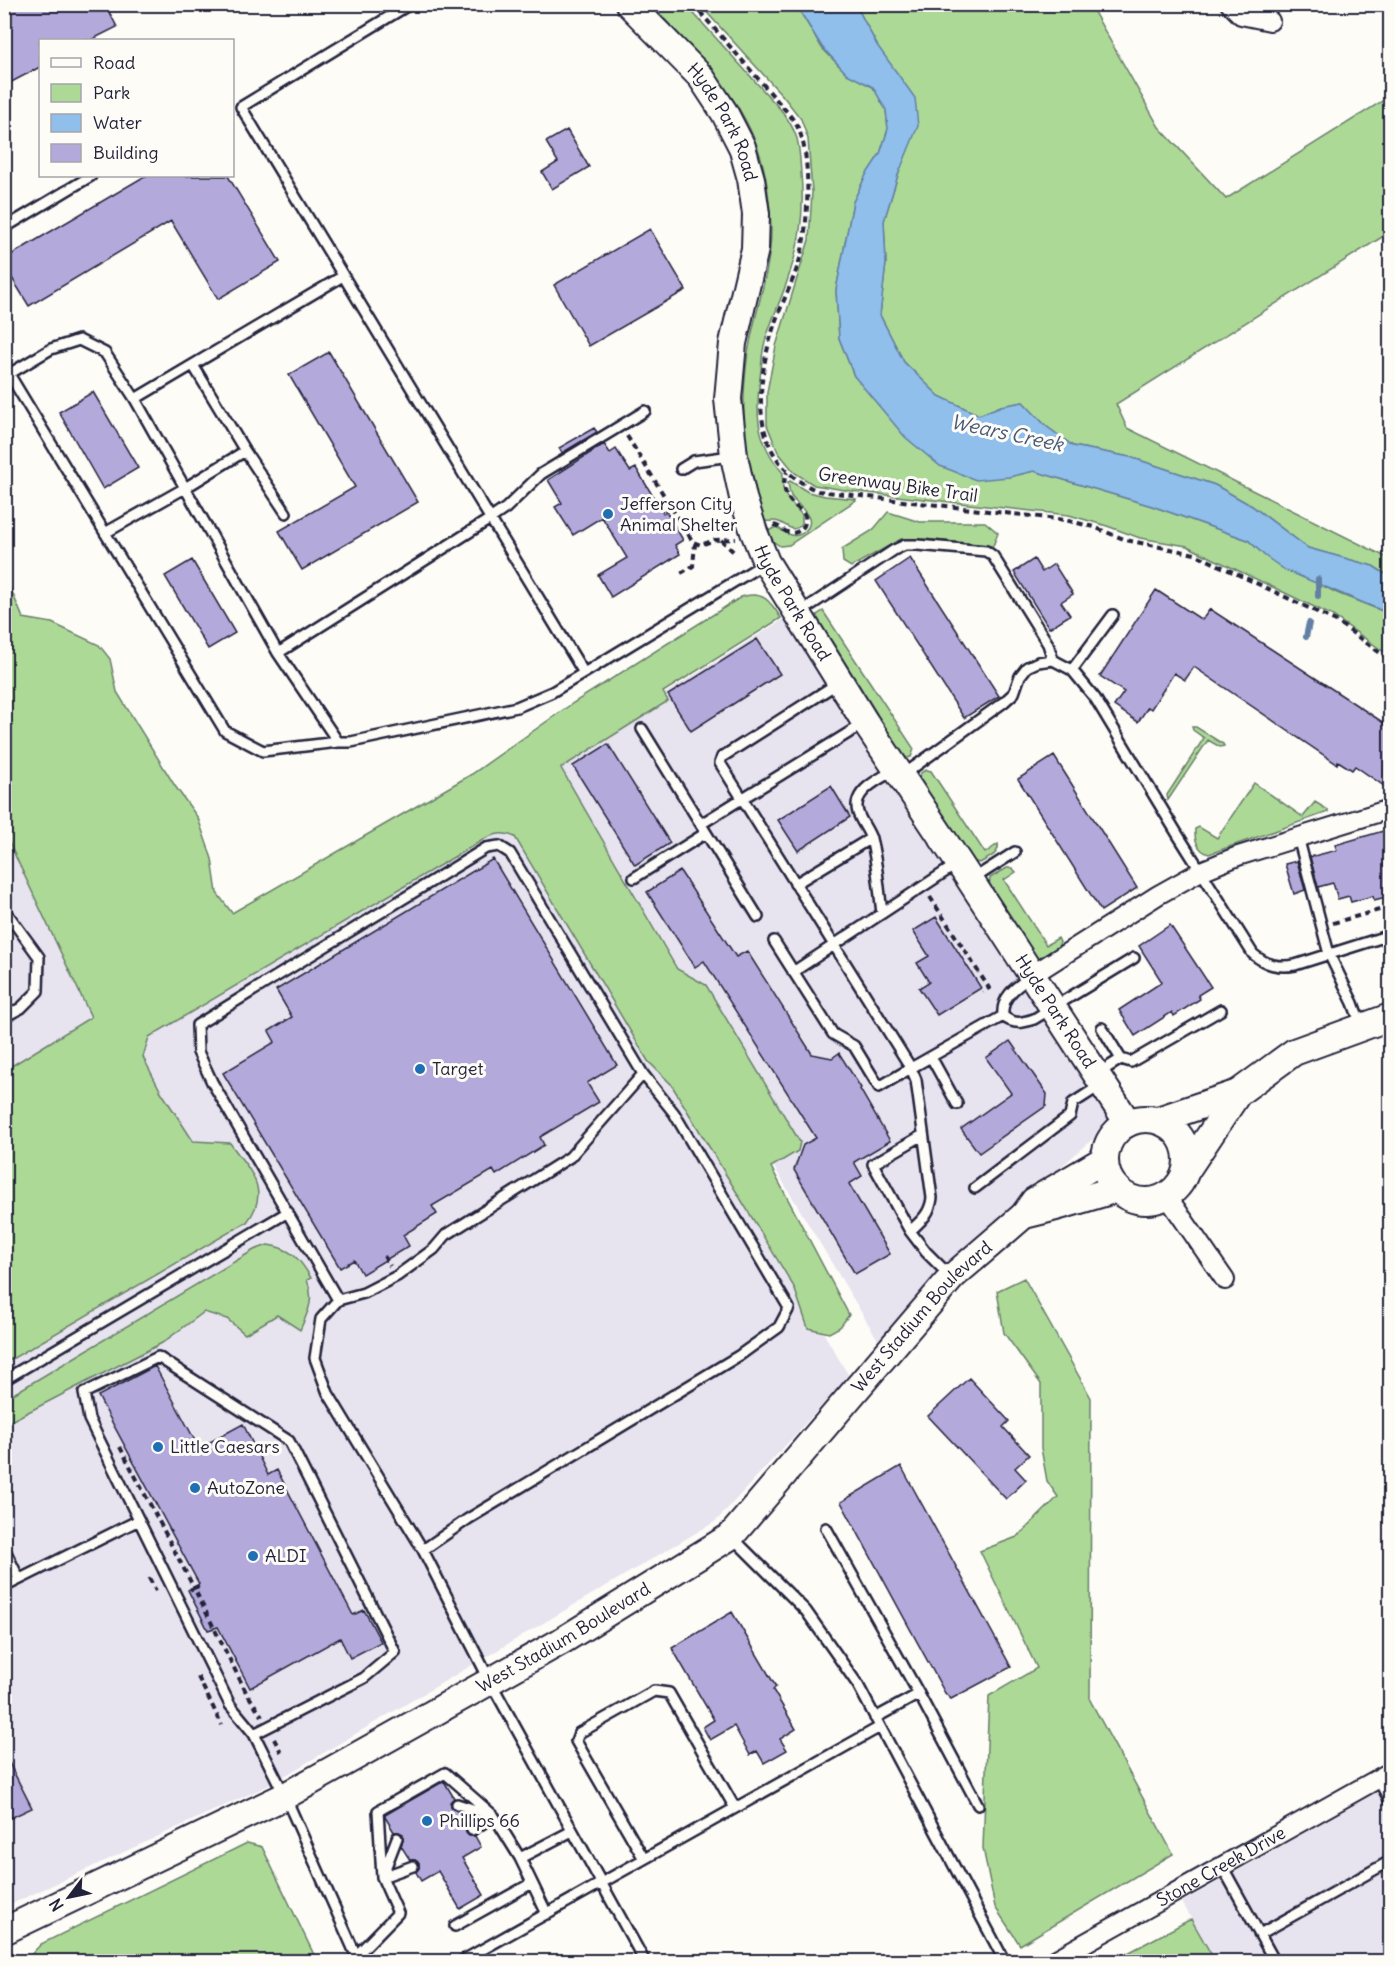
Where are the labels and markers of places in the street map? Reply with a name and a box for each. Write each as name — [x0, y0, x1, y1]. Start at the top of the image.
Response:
place label: Jefferson City Animal Shelter — [620, 492, 738, 536]
marker: Jefferson City Animal Shelter — [601, 507, 615, 521]
place label: Target — [432, 1057, 483, 1080]
marker: Target — [413, 1062, 427, 1076]
place label: Little Caesars — [170, 1435, 280, 1458]
marker: Little Caesars — [151, 1440, 165, 1454]
place label: AutoZone — [207, 1476, 285, 1499]
marker: AutoZone — [188, 1481, 202, 1495]
place label: ALDI — [265, 1544, 307, 1567]
marker: ALDI — [246, 1549, 260, 1563]
place label: Phillips 66 — [439, 1809, 520, 1832]
marker: Phillips 66 — [420, 1814, 434, 1828]

